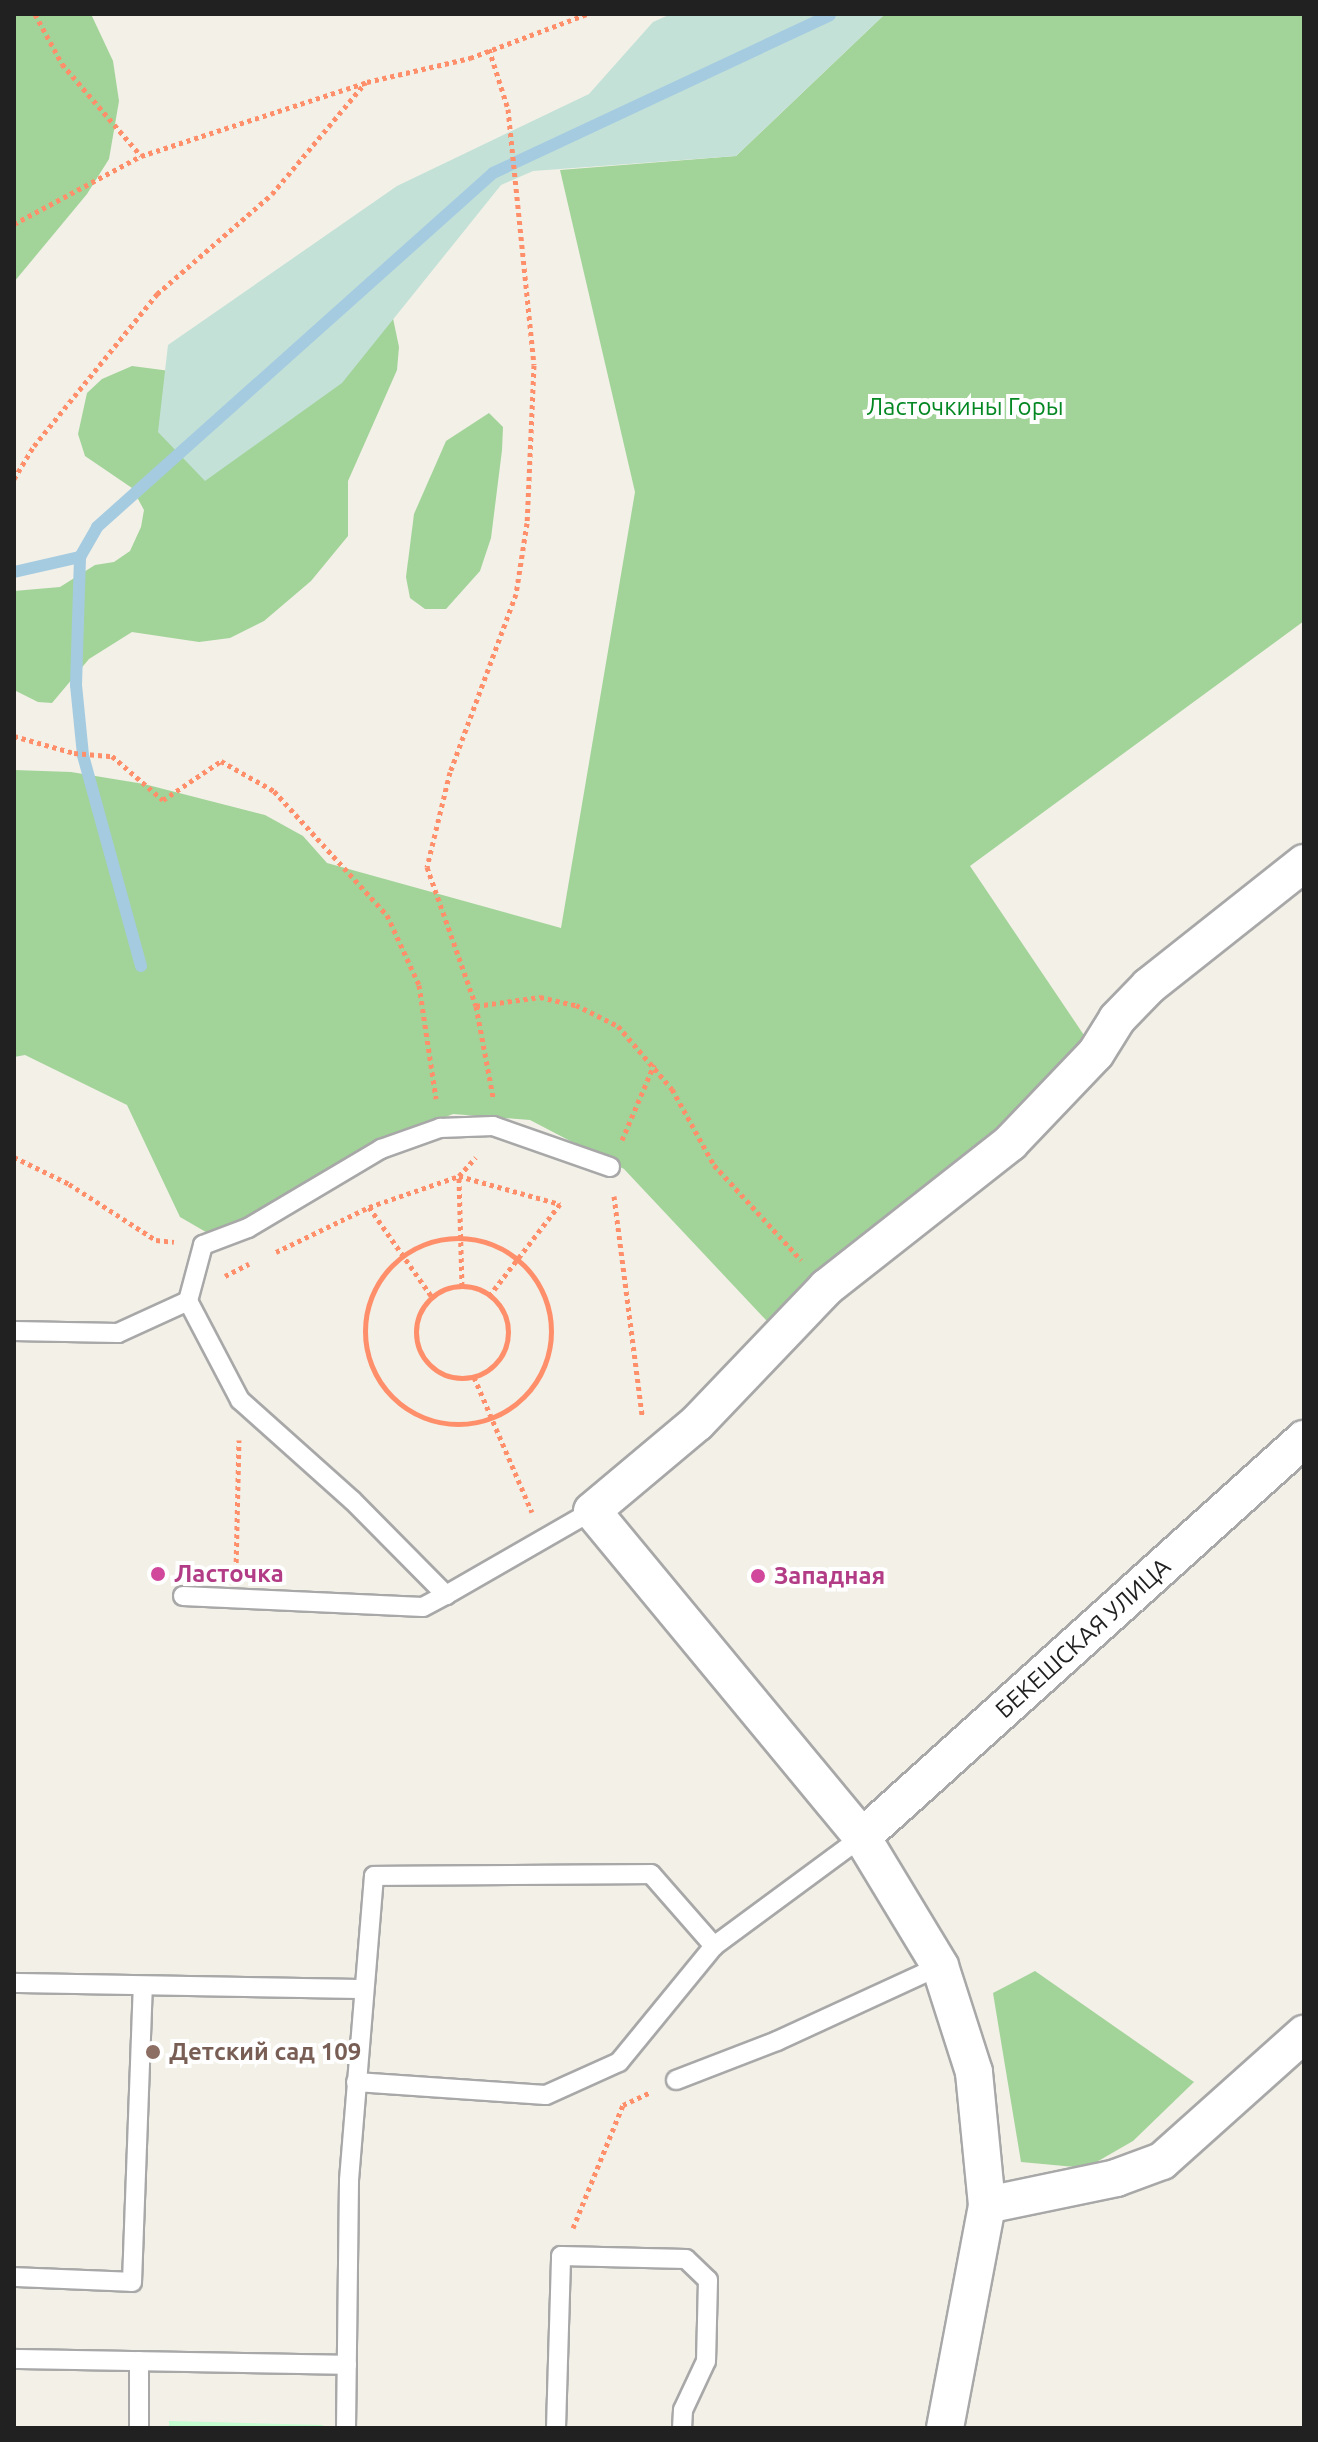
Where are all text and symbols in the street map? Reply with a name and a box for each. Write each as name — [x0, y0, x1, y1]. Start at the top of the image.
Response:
park label: Ласточкины Горы — [866, 393, 1064, 421]
street label: БЕКЕШСКАЯ УЛИЦА — [990, 1552, 1176, 1724]
place label: Ласточка — [174, 1560, 284, 1588]
place label: Западная — [774, 1562, 885, 1590]
marker: Ласточка — [149, 1565, 167, 1583]
marker: Западная — [749, 1567, 767, 1585]
place label: Детский сад 109 — [169, 2038, 361, 2066]
marker: Детский сад 109 — [144, 2043, 162, 2061]

